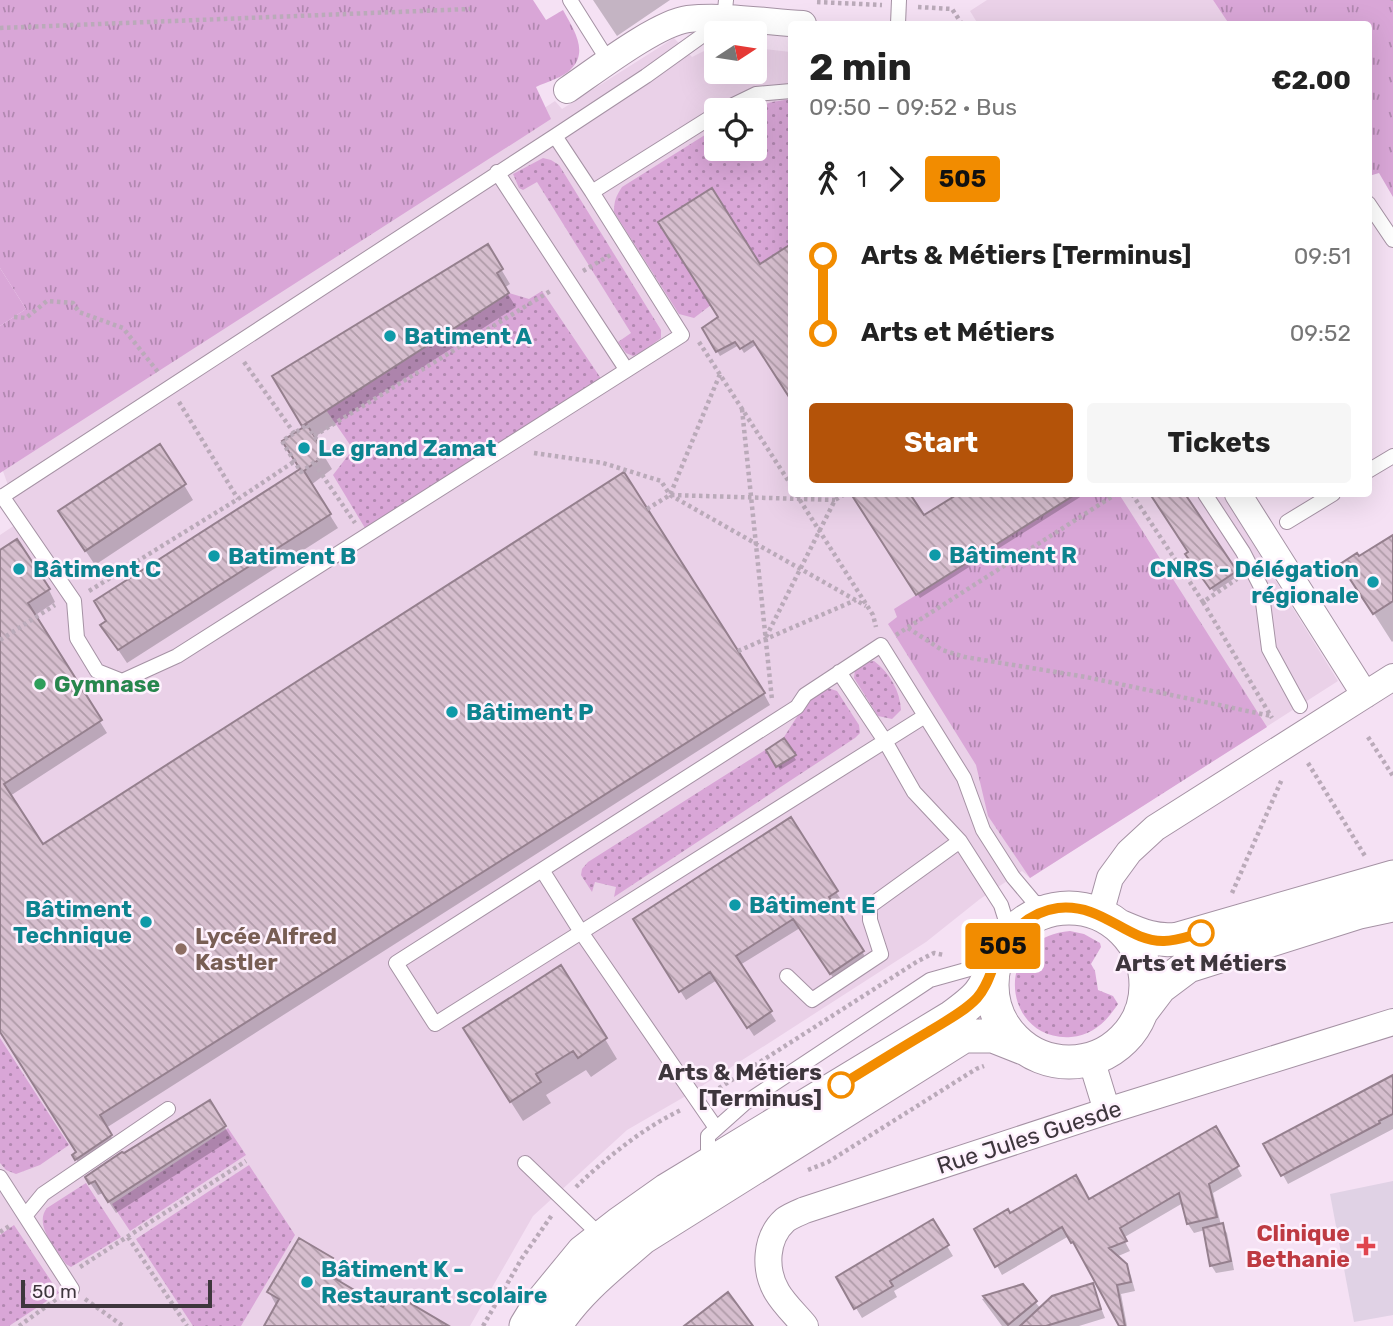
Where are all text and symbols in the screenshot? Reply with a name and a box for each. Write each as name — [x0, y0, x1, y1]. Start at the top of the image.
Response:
north arrow — [704, 21, 766, 84]
map controls — [704, 21, 767, 161]
text: 2 min — [809, 44, 912, 90]
text: €2.00 — [1271, 65, 1351, 96]
text: 09:50 – 09:52 · Bus — [809, 93, 1017, 121]
button: locate — [704, 98, 767, 161]
icon: walk — [809, 160, 847, 198]
icon: forward — [877, 160, 915, 198]
text: 1 — [857, 165, 867, 193]
text: 505 — [939, 165, 986, 193]
text: Arts & Métiers [Terminus] — [861, 240, 1192, 271]
text: 09:51 — [1294, 242, 1351, 270]
text: Arts et Métiers — [861, 317, 1055, 348]
text: 09:52 — [1290, 319, 1351, 347]
place label: Batiment A — [404, 322, 532, 350]
marker: Batiment A — [382, 328, 398, 344]
button: Start — [809, 403, 1073, 483]
button: Tickets — [1087, 403, 1351, 483]
place label: Le grand Zamat — [318, 434, 497, 462]
marker: Le grand Zamat — [296, 440, 312, 456]
place label: Bâtiment R — [949, 541, 1077, 569]
place label: Batiment B — [228, 542, 356, 570]
marker: Bâtiment R — [927, 547, 943, 563]
marker: Batiment B — [206, 548, 222, 564]
place label: Bâtiment C — [33, 555, 161, 583]
place label: CNRS - Délégation régionale — [1150, 555, 1359, 609]
marker: Bâtiment C — [11, 561, 27, 577]
marker: CNRS - Délégation régionale — [1365, 574, 1381, 590]
place label: Gymnase — [54, 670, 160, 698]
marker: Gymnase — [32, 676, 48, 692]
place label: Bâtiment P — [466, 698, 594, 726]
marker: Bâtiment P — [444, 704, 460, 720]
place label: Bâtiment E — [749, 891, 876, 919]
place label: Bâtiment Technique — [13, 895, 132, 949]
marker: Bâtiment E — [727, 897, 743, 913]
marker: Bâtiment Technique — [138, 914, 154, 930]
marker: Arts et Métiers — [1188, 920, 1214, 946]
place label: Lycée Alfred Kastler — [195, 922, 337, 976]
line badge: 505 — [963, 923, 1043, 969]
text: 505 — [979, 932, 1027, 960]
marker: Lycée Alfred Kastler — [173, 941, 189, 957]
place label: Arts et Métiers — [1115, 949, 1287, 977]
place label: Arts & Métiers [Terminus] — [658, 1058, 822, 1112]
marker: Arts & Métiers [Terminus] — [828, 1072, 854, 1098]
street label: Rue Jules Guesde — [933, 1094, 1125, 1180]
place label: Clinique Bethanie — [1246, 1219, 1350, 1273]
marker: Clinique Bethanie — [1356, 1236, 1376, 1256]
place label: Bâtiment K - Restaurant scolaire — [321, 1255, 547, 1309]
marker: Bâtiment K - Restaurant scolaire — [299, 1274, 315, 1290]
scale bar — [21, 1277, 212, 1309]
text: 50 m — [32, 1280, 77, 1303]

